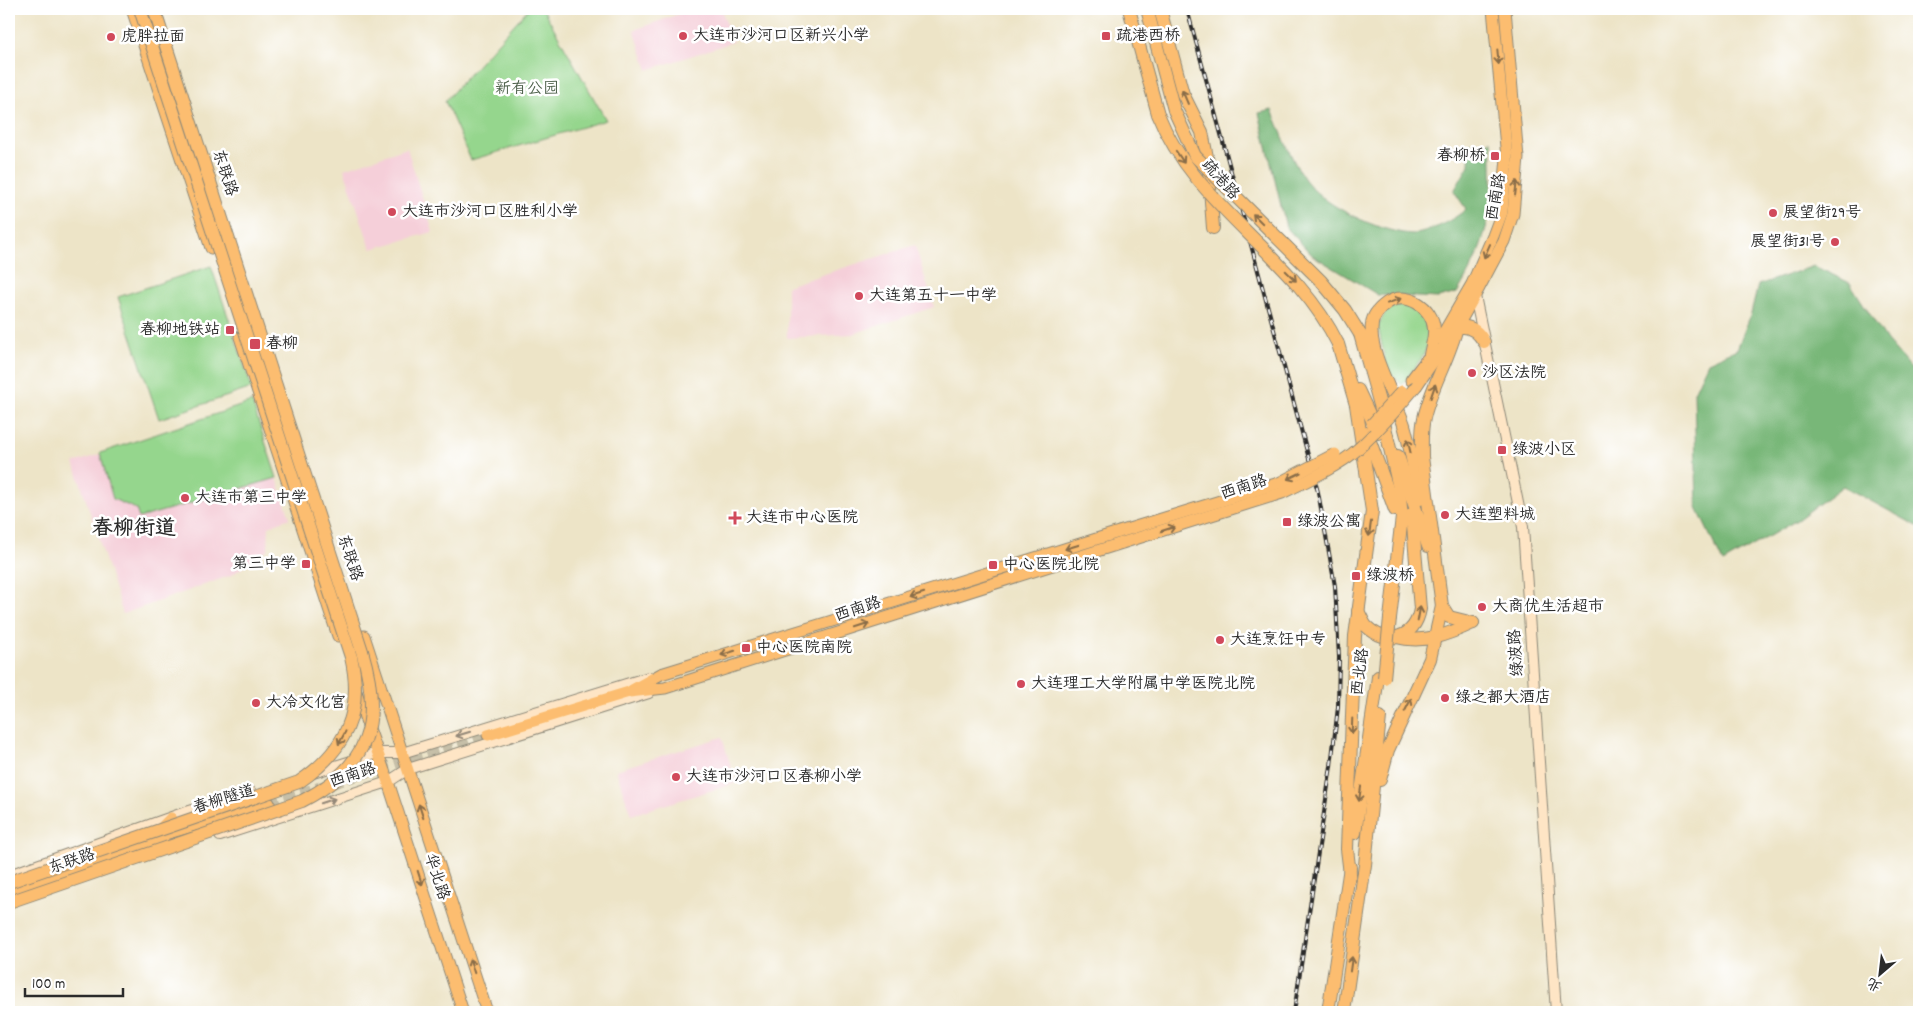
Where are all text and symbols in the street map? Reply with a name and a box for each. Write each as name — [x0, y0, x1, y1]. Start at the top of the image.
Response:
place label: 大连市沙河口区新兴小学 — [693, 25, 869, 48]
place label: 疏港西桥 — [1116, 25, 1180, 48]
place label: 虎胖拉面 — [121, 26, 185, 49]
marker: 大连市沙河口区新兴小学 — [677, 30, 689, 42]
marker: 疏港西桥 — [1100, 30, 1112, 42]
marker: 虎胖拉面 — [105, 31, 117, 43]
one-way arrow — [1493, 49, 1502, 65]
park label: 新有公园 — [495, 78, 559, 101]
one-way arrow — [1179, 90, 1189, 105]
place label: 春柳桥 — [1437, 145, 1485, 168]
street label: 东联路 — [206, 147, 242, 199]
one-way arrow — [1175, 150, 1185, 164]
marker: 春柳桥 — [1489, 150, 1501, 162]
street label: 疏港路 — [1196, 154, 1244, 206]
street label: 西南路 — [1482, 171, 1512, 223]
one-way arrow — [1511, 180, 1521, 196]
place label: 大连市沙河口区胜利小学 — [402, 201, 578, 224]
place label: 展望街29号 — [1783, 202, 1861, 225]
marker: 大连市沙河口区胜利小学 — [386, 206, 398, 218]
marker: 展望街29号 — [1767, 207, 1779, 219]
one-way arrow — [1252, 213, 1265, 225]
place label: 展望街31号 — [1750, 231, 1825, 254]
marker: 展望街31号 — [1829, 236, 1841, 248]
one-way arrow — [1481, 243, 1491, 258]
one-way arrow — [1284, 270, 1297, 282]
place label: 大连第五十一中学 — [869, 285, 997, 308]
marker: 大连第五十一中学 — [853, 290, 865, 302]
one-way arrow — [1386, 296, 1401, 305]
place label: 春柳地铁站 — [140, 319, 220, 342]
marker: 春柳地铁站 — [224, 324, 236, 336]
place label: 春柳 — [266, 333, 298, 356]
marker: 春柳 — [248, 337, 262, 351]
place label: 沙区法院 — [1482, 362, 1546, 385]
marker: 沙区法院 — [1466, 367, 1478, 379]
one-way arrow — [1429, 383, 1438, 399]
one-way arrow — [1404, 439, 1413, 455]
place label: 绿波小区 — [1512, 439, 1576, 462]
marker: 绿波小区 — [1496, 444, 1508, 456]
street label: 西南路 — [1218, 470, 1270, 506]
one-way arrow — [1287, 472, 1302, 481]
place label: 大连市第三中学 — [195, 487, 307, 510]
marker: 大连市第三中学 — [179, 492, 191, 504]
place label: 大连塑料城 — [1455, 504, 1535, 527]
place label: 大连市中心医院 — [746, 507, 858, 530]
marker: 大连塑料城 — [1439, 509, 1451, 521]
marker: 大连市中心医院 — [728, 511, 742, 525]
place label: 绿波公寓 — [1297, 511, 1361, 534]
district label: 春柳街道 — [92, 515, 176, 545]
marker: 绿波公寓 — [1281, 516, 1293, 528]
one-way arrow — [1364, 521, 1374, 537]
one-way arrow — [1160, 523, 1176, 533]
street label: 东联路 — [331, 532, 367, 584]
one-way arrow — [1065, 542, 1081, 552]
place label: 第三中学 — [232, 553, 296, 576]
place label: 中心医院北院 — [1003, 554, 1099, 577]
marker: 第三中学 — [300, 558, 312, 570]
marker: 中心医院北院 — [987, 559, 999, 571]
place label: 绿波桥 — [1366, 565, 1414, 588]
marker: 绿波桥 — [1350, 570, 1362, 582]
one-way arrow — [909, 590, 925, 600]
street label: 西南路 — [832, 592, 884, 628]
place label: 大商优生活超市 — [1492, 596, 1604, 619]
marker: 大商优生活超市 — [1476, 601, 1488, 613]
one-way arrow — [1414, 607, 1424, 623]
one-way arrow — [853, 620, 869, 630]
street label: 绿波路 — [1504, 628, 1530, 678]
place label: 大连烹饪中专 — [1230, 629, 1326, 652]
marker: 大连烹饪中专 — [1214, 634, 1226, 646]
place label: 中心医院南院 — [756, 637, 852, 660]
marker: 中心医院南院 — [740, 642, 752, 654]
street label: 西北路 — [1347, 647, 1375, 697]
one-way arrow — [721, 648, 737, 658]
place label: 大连理工大学附属中学医院北院 — [1031, 673, 1255, 696]
marker: 大连理工大学附属中学医院北院 — [1015, 678, 1027, 690]
place label: 绿之都大酒店 — [1455, 687, 1551, 710]
place label: 大冷文化宫 — [266, 692, 346, 715]
marker: 绿之都大酒店 — [1439, 692, 1451, 704]
marker: 大冷文化宫 — [250, 697, 262, 709]
one-way arrow — [1403, 698, 1413, 713]
one-way arrow — [1347, 717, 1356, 733]
one-way arrow — [456, 730, 472, 740]
one-way arrow — [337, 731, 347, 746]
street label: 西南路 — [327, 758, 379, 794]
place label: 大连市沙河口区春柳小学 — [686, 766, 862, 789]
marker: 大连市沙河口区春柳小学 — [670, 771, 682, 783]
street label: 春柳隧道 — [190, 780, 258, 820]
one-way arrow — [1355, 786, 1365, 802]
one-way arrow — [319, 796, 335, 806]
one-way arrow — [416, 804, 426, 820]
street label: 东联路 — [46, 843, 98, 881]
street label: 华北路 — [418, 851, 454, 903]
one-way arrow — [415, 870, 425, 886]
north arrow — [1856, 948, 1906, 998]
one-way arrow — [1346, 956, 1356, 972]
one-way arrow — [467, 959, 476, 974]
scale bar — [25, 966, 122, 998]
text: 北 — [1864, 972, 1886, 996]
text: 100 m — [32, 974, 65, 996]

